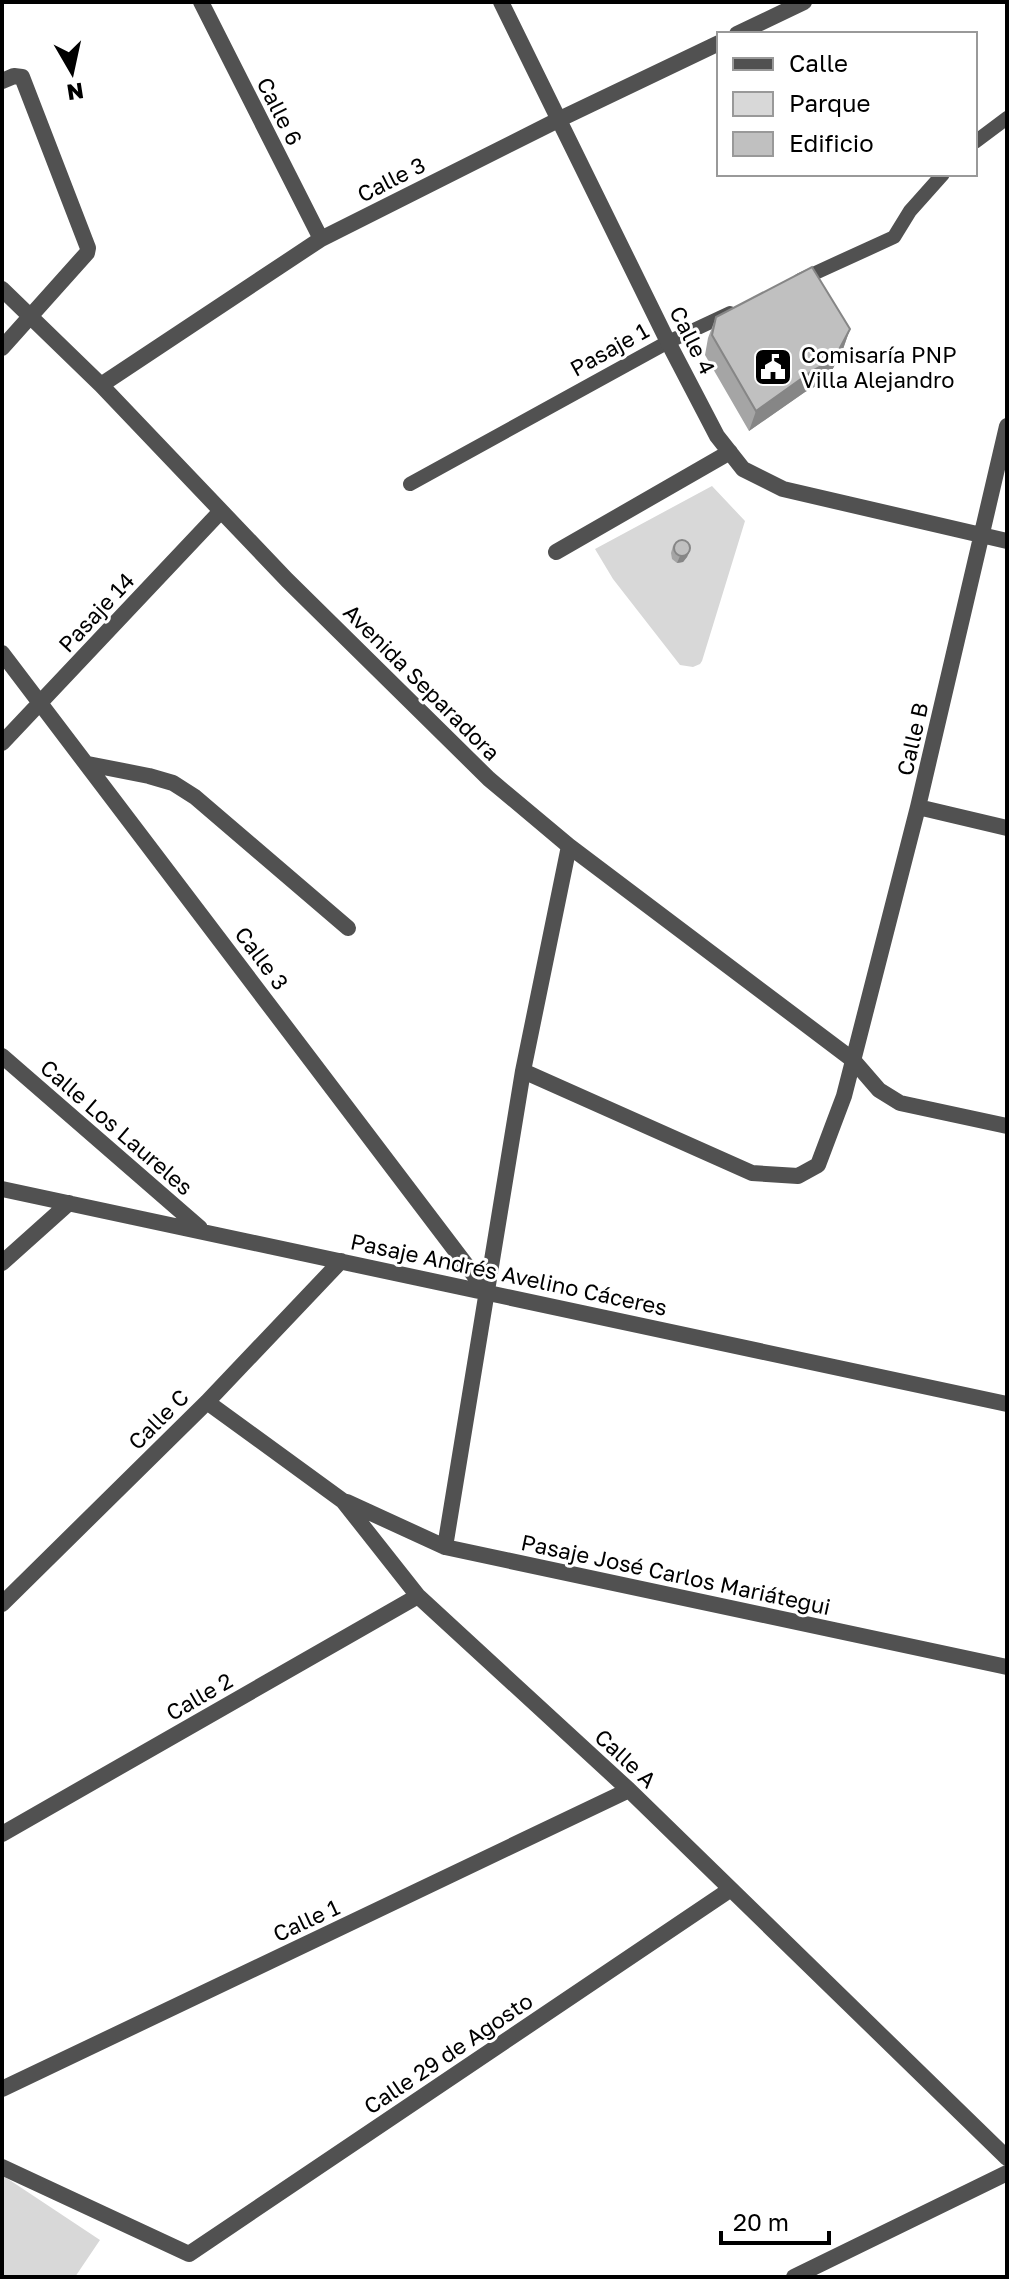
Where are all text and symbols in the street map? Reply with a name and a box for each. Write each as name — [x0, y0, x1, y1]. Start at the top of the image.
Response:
north arrow — [32, 32, 112, 112]
legend — [717, 32, 977, 176]
text: Calle — [789, 48, 848, 77]
street label: Calle 6 — [251, 72, 309, 150]
text: N — [65, 78, 86, 107]
text: Parque — [789, 88, 870, 117]
text: Edificio — [789, 128, 874, 157]
street label: Calle 3 — [353, 151, 429, 207]
street label: Calle 4 — [664, 301, 722, 379]
street label: Pasaje 1 — [565, 316, 653, 382]
place label: Comisaría PNP Villa Alejandro — [801, 341, 957, 393]
public building icon: Comisaría PNP Villa Alejandro — [752, 346, 794, 388]
street label: Pasaje 14 — [52, 567, 140, 657]
street label: Avenida Separadora — [338, 598, 506, 766]
street label: Calle B — [890, 700, 934, 778]
street label: Calle 3 — [229, 921, 295, 995]
street label: Calle Los Laureles — [35, 1053, 199, 1201]
street label: Pasaje Andrés Avelino Cáceres — [348, 1227, 670, 1321]
street label: Calle C — [122, 1383, 194, 1455]
street label: Pasaje José Carlos Mariátegui — [519, 1528, 833, 1620]
street label: Calle 2 — [161, 1666, 237, 1726]
street label: Calle A — [590, 1723, 663, 1793]
street label: Calle 1 — [268, 1893, 344, 1947]
street label: Calle 29 de Agosto — [358, 1987, 538, 2119]
scale bar — [721, 2195, 829, 2245]
text: 20 m — [733, 2207, 789, 2236]

